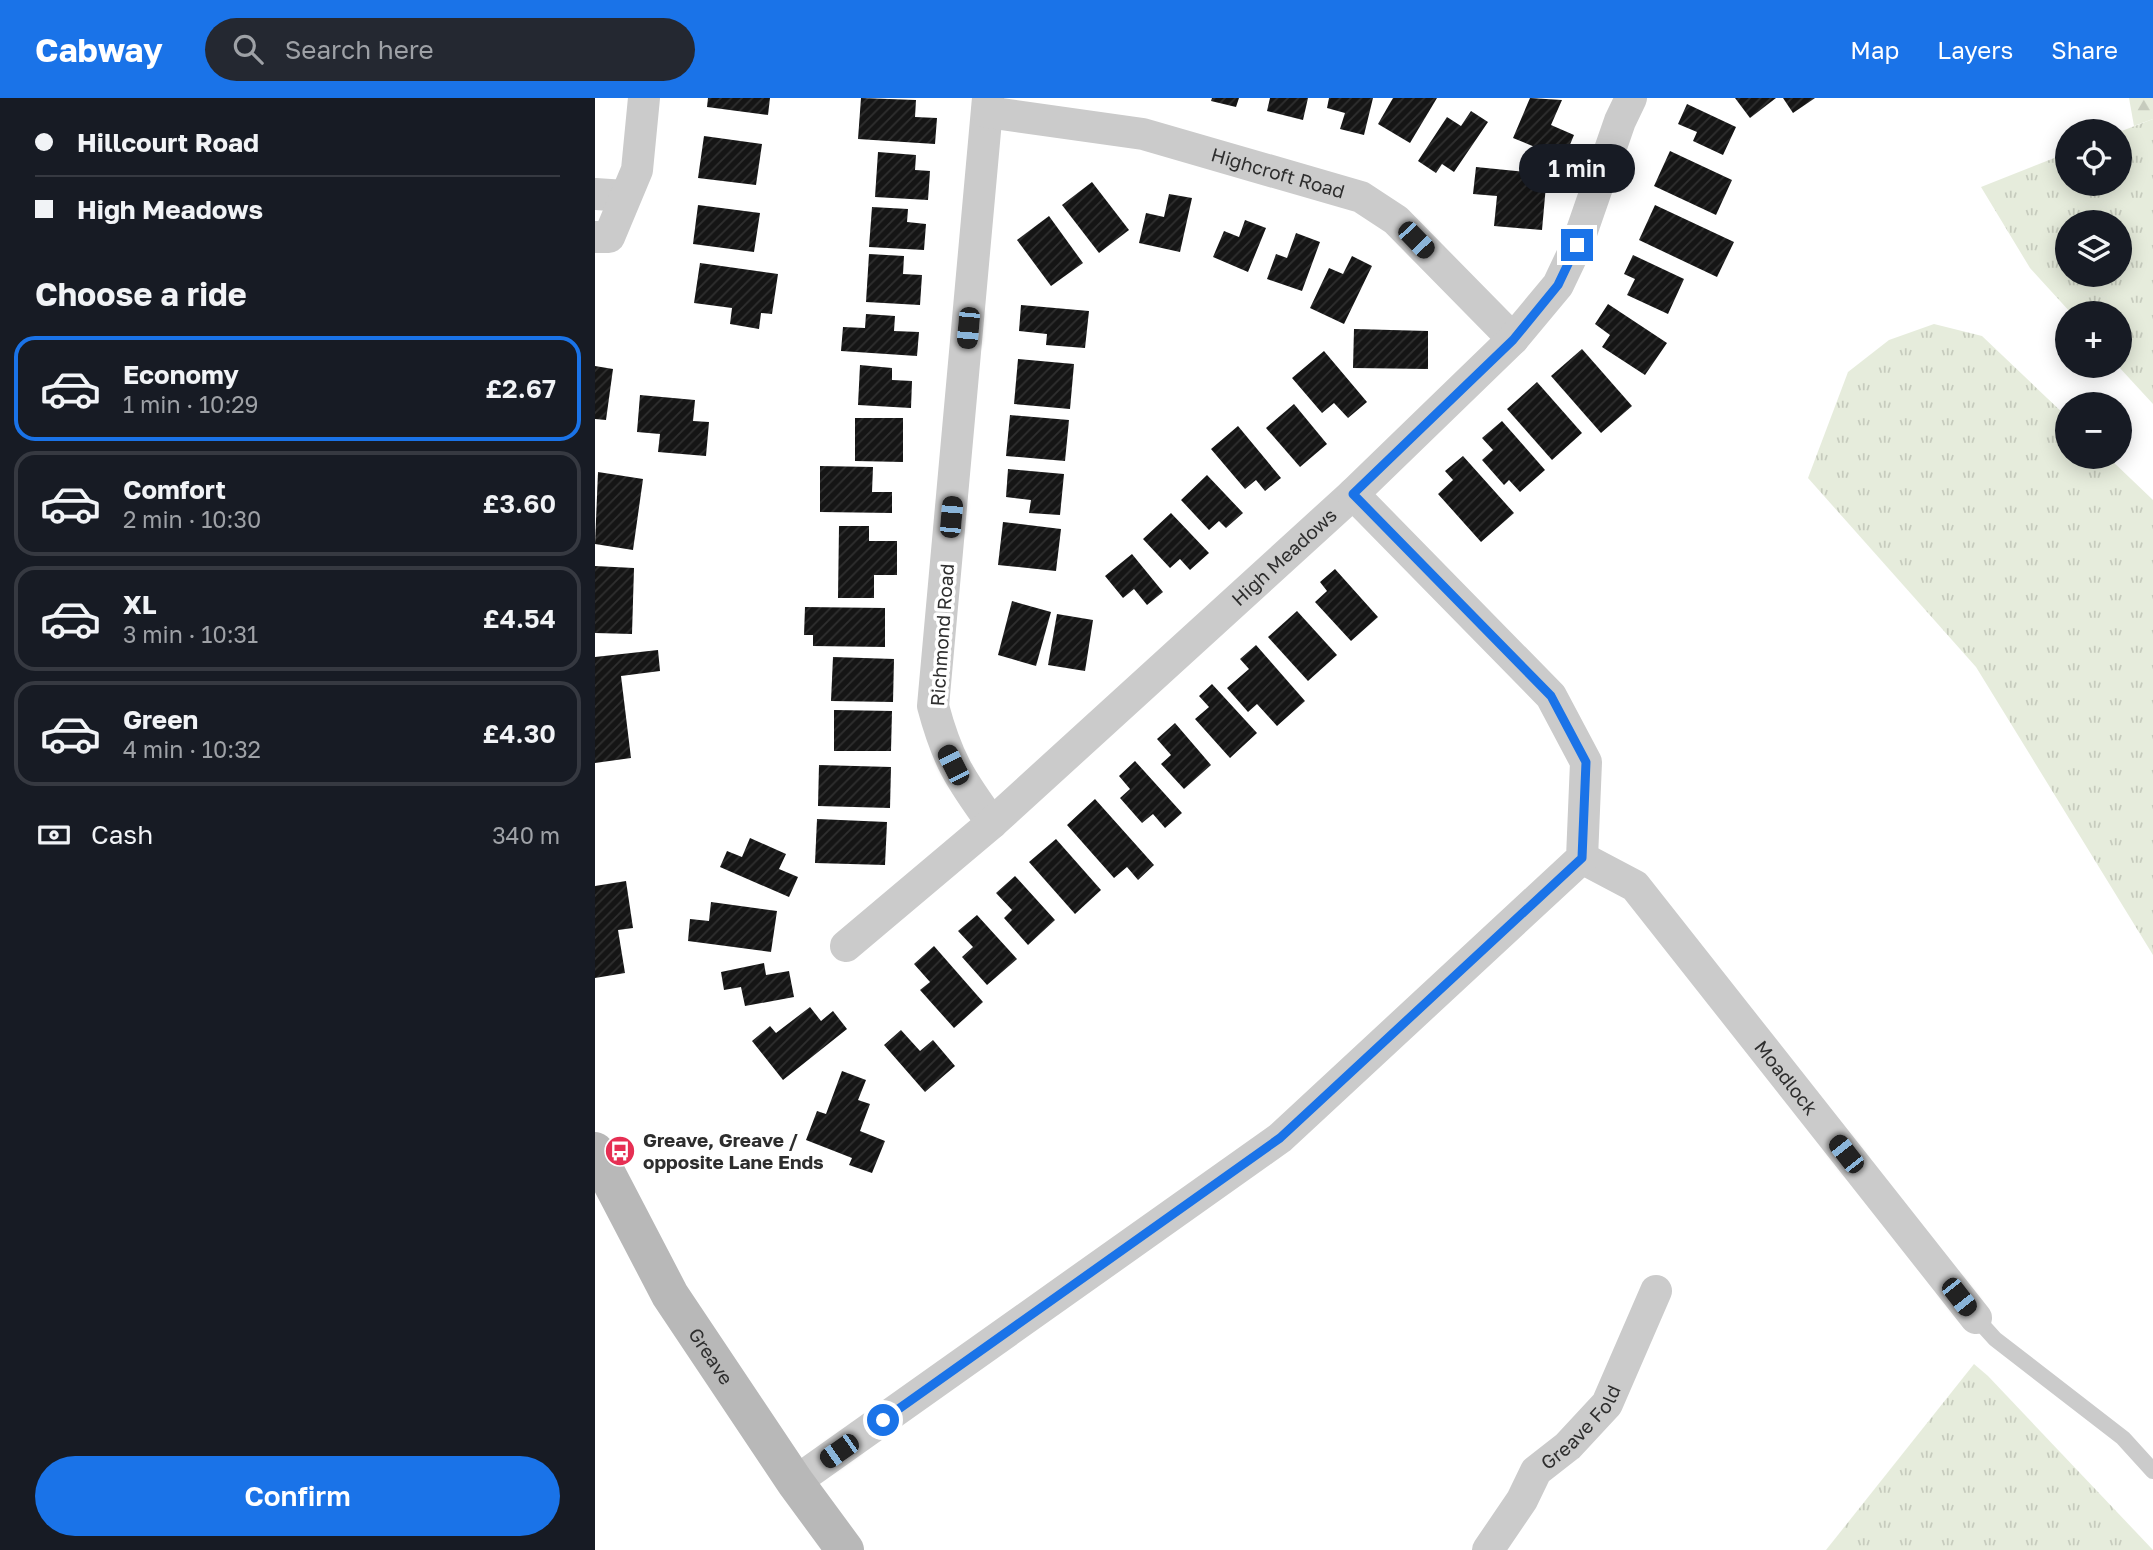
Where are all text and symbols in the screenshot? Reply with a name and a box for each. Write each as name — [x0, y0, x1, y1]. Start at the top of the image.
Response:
search box — [205, 18, 695, 81]
text: Cabway — [35, 30, 163, 69]
icon: search — [229, 30, 267, 68]
text: Search here — [285, 34, 434, 65]
text: Map — [1850, 35, 1899, 64]
text: Layers — [1937, 35, 2013, 64]
text: Share — [2051, 35, 2118, 64]
map controls — [2055, 119, 2132, 469]
button: locate — [2055, 119, 2132, 196]
text: Hillcourt Road — [77, 127, 259, 158]
street label: Highcroft Road — [1209, 142, 1347, 203]
callout: 1 min — [1519, 144, 1635, 192]
text: 1 min — [1548, 154, 1606, 182]
text: High Meadows — [77, 194, 263, 225]
button: layers — [2055, 210, 2132, 287]
car — [1394, 218, 1439, 262]
route end — [1561, 229, 1593, 261]
text: Choose a ride — [35, 275, 247, 313]
button: + — [2055, 301, 2132, 378]
car — [956, 306, 981, 350]
icon: car — [39, 357, 102, 420]
text: Economy — [123, 359, 239, 390]
text: £2.67 — [485, 373, 556, 404]
text: 1 min · 10:29 — [123, 390, 259, 418]
button: − — [2055, 392, 2132, 469]
icon: car — [39, 472, 102, 535]
text: Comfort — [123, 474, 226, 505]
text: £3.60 — [483, 488, 556, 519]
car — [939, 495, 964, 539]
street label: High Meadows — [1226, 503, 1341, 610]
text: 2 min · 10:30 — [123, 505, 261, 533]
street label: Richmond Road — [925, 563, 958, 707]
icon: car — [39, 587, 102, 650]
text: XL — [123, 589, 157, 620]
text: £4.54 — [483, 603, 556, 634]
text: 3 min · 10:31 — [123, 620, 258, 648]
icon: car — [39, 702, 102, 765]
text: Green — [123, 704, 198, 735]
text: £4.30 — [482, 718, 556, 749]
text: 4 min · 10:32 — [123, 735, 261, 763]
car — [935, 742, 972, 788]
icon: cash — [35, 816, 73, 854]
text: Cash — [91, 819, 153, 850]
text: 340 m — [492, 821, 560, 849]
street label: Moadlock — [1750, 1035, 1823, 1119]
place label: Greave, Greave / opposite Lane Ends — [643, 1128, 824, 1173]
car — [1825, 1131, 1868, 1177]
bus stop icon: Greave, Greave / opposite Lane Ends — [603, 1134, 637, 1168]
car — [1938, 1274, 1981, 1320]
street label: Greave — [684, 1323, 738, 1389]
street label: Greave Fold — [1536, 1381, 1625, 1474]
route start — [867, 1404, 899, 1436]
car — [816, 1430, 863, 1472]
button: Confirm — [35, 1456, 560, 1536]

